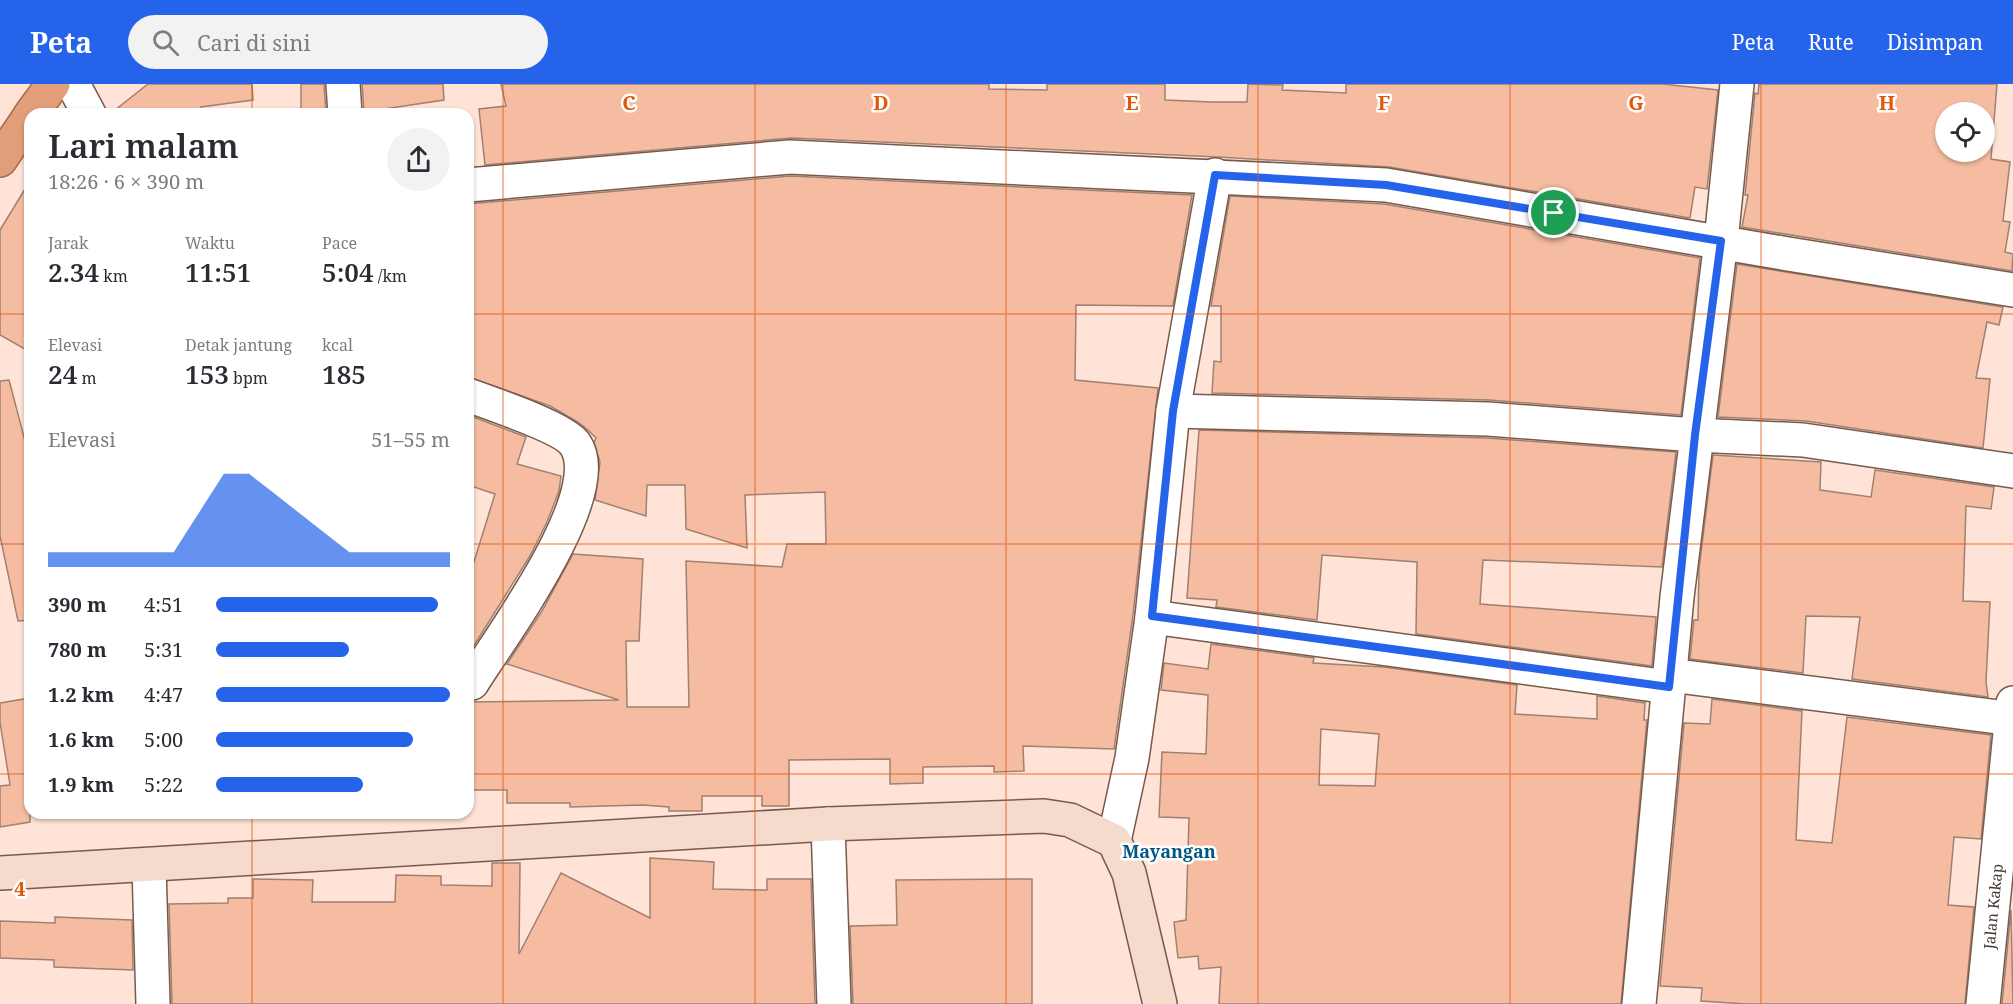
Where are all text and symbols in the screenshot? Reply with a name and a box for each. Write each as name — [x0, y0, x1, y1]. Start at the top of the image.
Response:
search box — [128, 15, 548, 69]
text: Peta — [30, 23, 92, 61]
icon: search — [149, 26, 182, 59]
text: Cari di sini — [197, 27, 311, 57]
text: Peta — [1732, 28, 1775, 56]
text: Rute — [1808, 28, 1854, 56]
text: Disimpan — [1887, 28, 1983, 56]
text: C — [622, 89, 636, 116]
text: D — [873, 89, 889, 116]
text: E — [1125, 89, 1139, 116]
text: F — [1378, 89, 1390, 116]
text: G — [1628, 89, 1644, 116]
text: H — [1879, 89, 1895, 116]
map controls — [1935, 102, 1995, 162]
button: locate — [1935, 102, 1995, 162]
text: Lari malam — [48, 123, 239, 168]
button: share — [387, 128, 450, 191]
text: 18:26 · 6 × 390 m — [48, 168, 204, 195]
pin — [1528, 187, 1579, 238]
icon: arrive — [1537, 196, 1570, 229]
text: Jarak — [48, 232, 88, 254]
text: Waktu — [185, 232, 235, 254]
text: Pace — [322, 232, 357, 254]
text: 2.34 — [48, 254, 99, 290]
text: 11:51 — [185, 254, 251, 290]
text: 5:04 — [322, 254, 374, 290]
text: km — [99, 265, 128, 287]
text: /km — [374, 265, 407, 287]
text: Elevasi — [48, 334, 102, 356]
text: Detak jantung — [185, 334, 292, 356]
text: kcal — [322, 334, 353, 356]
text: 24 — [48, 356, 77, 392]
text: 153 — [185, 356, 229, 392]
text: 185 — [322, 356, 366, 392]
text: m — [77, 367, 97, 389]
text: bpm — [229, 367, 268, 389]
text: Elevasi — [48, 426, 116, 453]
text: 51–55 m — [371, 426, 450, 453]
text: 390 m — [48, 591, 107, 618]
text: 4:51 — [144, 591, 183, 618]
text: 780 m — [48, 636, 107, 663]
text: 5:31 — [144, 636, 183, 663]
text: 1.2 km — [48, 681, 114, 708]
text: 4:47 — [144, 681, 183, 708]
text: 1.6 km — [48, 726, 114, 753]
text: 5:00 — [144, 726, 183, 753]
text: 1.9 km — [48, 771, 114, 798]
text: 5:22 — [144, 771, 183, 798]
district label: Mayangan — [1122, 839, 1216, 863]
street label: Jalan Kakap — [1978, 863, 2007, 951]
text: 4 — [14, 875, 26, 902]

